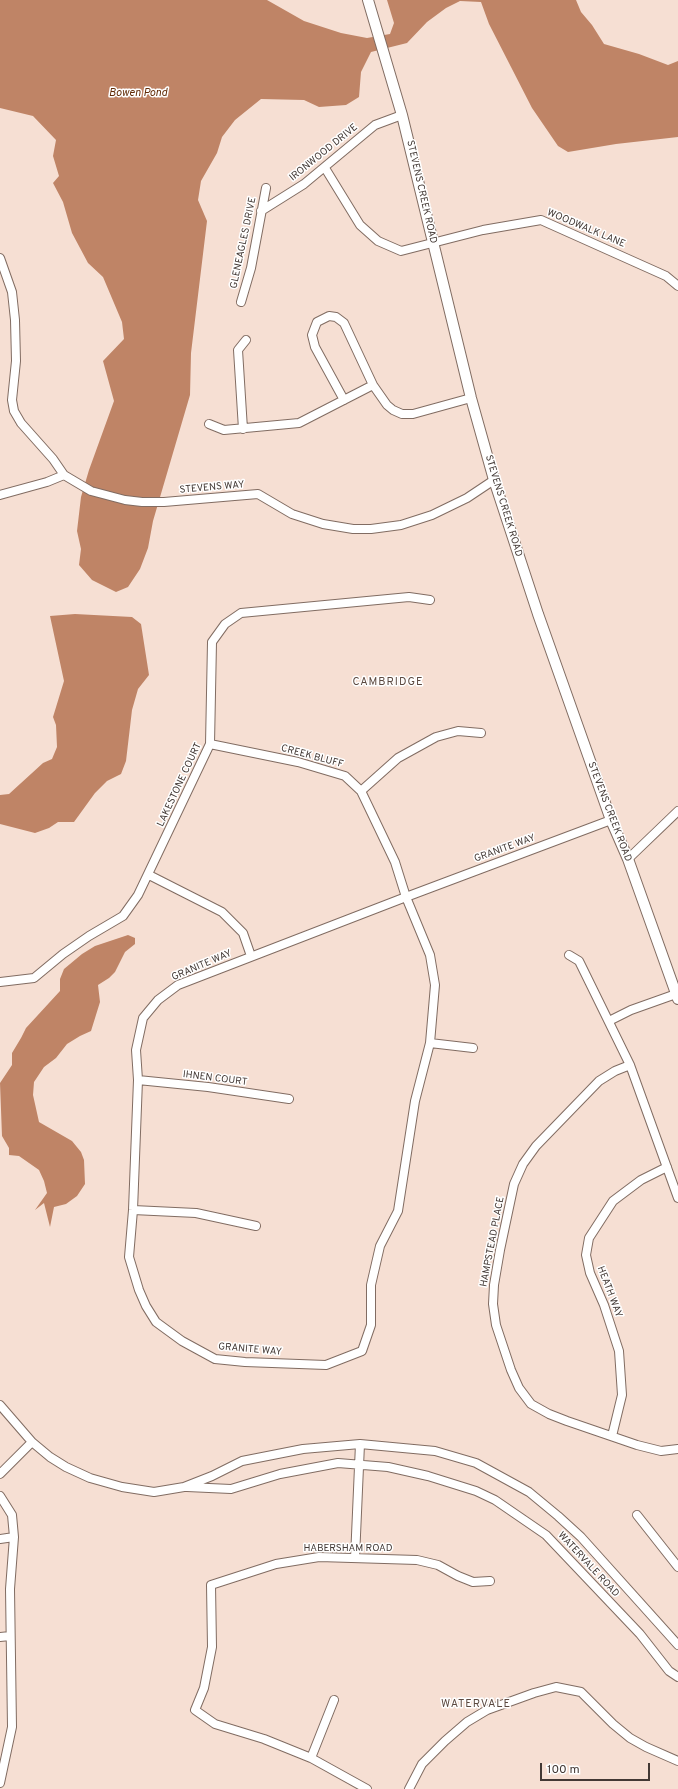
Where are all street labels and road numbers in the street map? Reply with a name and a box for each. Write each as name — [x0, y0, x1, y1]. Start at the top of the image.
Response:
street label: IRONWOOD DRIVE — [287, 122, 361, 184]
street label: STEVENS CREEK ROAD — [403, 139, 439, 245]
street label: GLENEAGLES DRIVE — [228, 196, 260, 290]
street label: WOODWALK LANE — [545, 207, 627, 251]
street label: STEVENS CREEK ROAD — [482, 454, 524, 558]
street label: STEVENS WAY — [179, 479, 245, 497]
street label: LAKESTONE COURT — [155, 741, 205, 829]
street label: CREEK BLUFF — [280, 743, 344, 771]
street label: STEVENS CREEK ROAD — [584, 760, 634, 864]
street label: GRANITE WAY — [473, 832, 537, 866]
street label: GRANITE WAY — [170, 948, 234, 984]
street label: IHNEN COURT — [182, 1069, 248, 1089]
street label: HAMPSTEAD PLACE — [478, 1196, 508, 1288]
street label: HEATH WAY — [594, 1265, 624, 1319]
street label: GRANITE WAY — [218, 1341, 282, 1359]
street label: WATERVALE ROAD — [555, 1530, 621, 1600]
street label: HABERSHAM ROAD — [304, 1543, 392, 1555]

